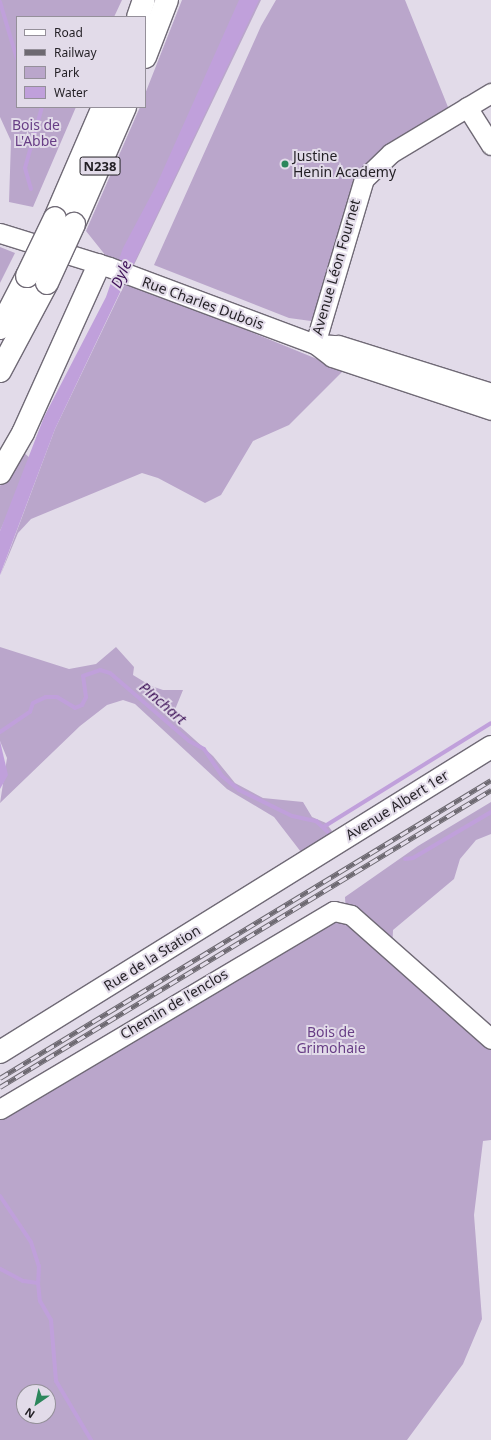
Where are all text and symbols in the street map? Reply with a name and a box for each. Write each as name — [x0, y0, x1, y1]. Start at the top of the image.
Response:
legend — [16, 16, 146, 108]
text: Road — [54, 24, 83, 41]
text: Railway — [54, 44, 97, 61]
text: Park — [54, 64, 79, 81]
text: Water — [54, 84, 88, 101]
park label: Bois de L'Abbe — [12, 117, 60, 150]
place label: Justine Henin Academy — [293, 148, 396, 180]
road number: N238 — [79, 155, 121, 177]
marker: Justine Henin Academy — [280, 159, 290, 169]
street label: Avenue Léon Fournet — [309, 197, 363, 337]
water label: Dyle — [107, 257, 135, 291]
street label: Rue Charles Dubois — [140, 273, 266, 333]
water label: Pinchart — [136, 678, 190, 728]
street label: Avenue Albert 1er — [343, 767, 451, 843]
street label: Rue de la Station — [101, 922, 203, 994]
street label: Chemin de l'enclos — [117, 965, 231, 1043]
park label: Bois de Grimohaie — [296, 1024, 366, 1056]
north arrow — [16, 1384, 56, 1424]
text: N — [22, 1405, 37, 1422]

